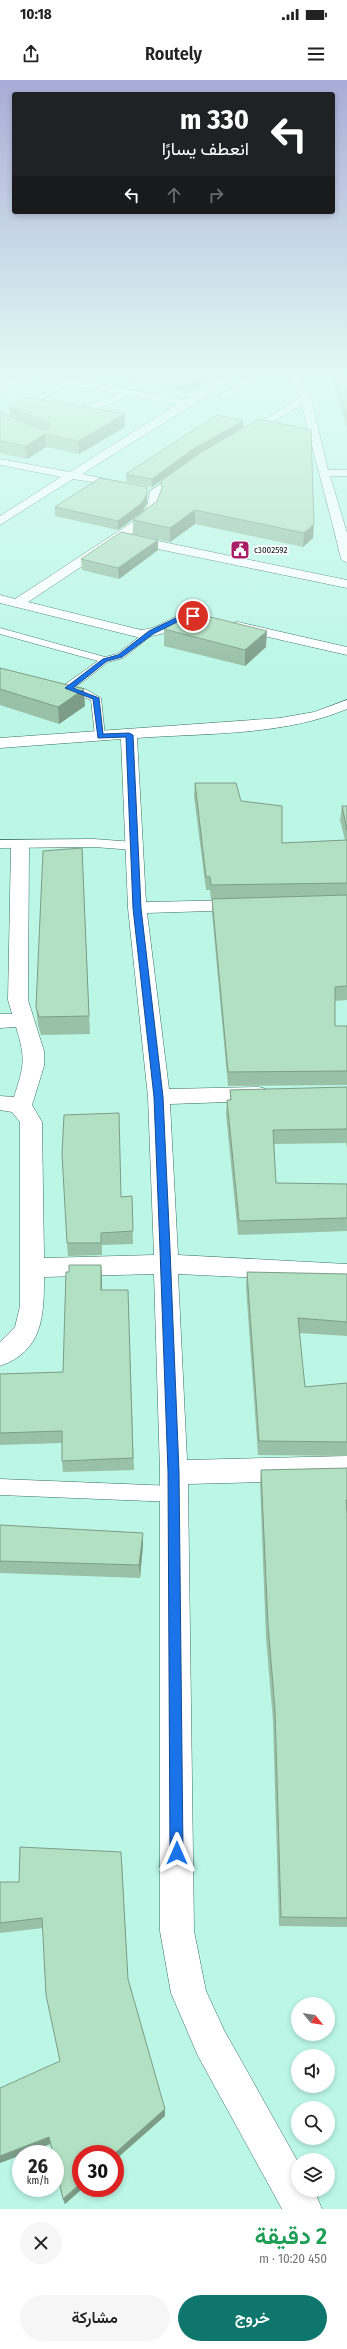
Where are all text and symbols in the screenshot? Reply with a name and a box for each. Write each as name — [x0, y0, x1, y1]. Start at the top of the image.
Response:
text: 10:18 — [20, 5, 52, 23]
icon: share — [20, 43, 42, 65]
text: Routely — [145, 43, 202, 65]
icon: menu — [305, 43, 327, 65]
text: 330 m — [180, 103, 249, 136]
icon: left — [263, 108, 315, 160]
text: انعطف يسارًا — [162, 138, 249, 160]
icon: left — [121, 184, 143, 206]
icon: ahead — [163, 184, 185, 206]
icon: right — [205, 184, 227, 206]
public building icon: c3002592 — [229, 539, 251, 561]
place label: c3002592 — [254, 545, 287, 555]
pin — [176, 599, 210, 633]
icon: arrive — [182, 605, 204, 627]
position arrow — [156, 1832, 198, 1874]
north arrow — [291, 1997, 335, 2041]
map controls — [291, 1997, 335, 2197]
button: sound — [291, 2049, 335, 2093]
button: search — [291, 2101, 335, 2145]
speed limit sign: 30 — [72, 2145, 124, 2197]
button: layers — [291, 2153, 335, 2197]
text: 26 — [28, 2154, 48, 2178]
text: km/h — [27, 2175, 49, 2187]
button: close — [20, 2222, 62, 2264]
text: 2 دقيقة — [254, 2222, 327, 2250]
text: 450 m · 10:20 — [259, 2251, 327, 2266]
button: مشاركة — [20, 2295, 170, 2341]
button: خروج — [178, 2295, 327, 2341]

